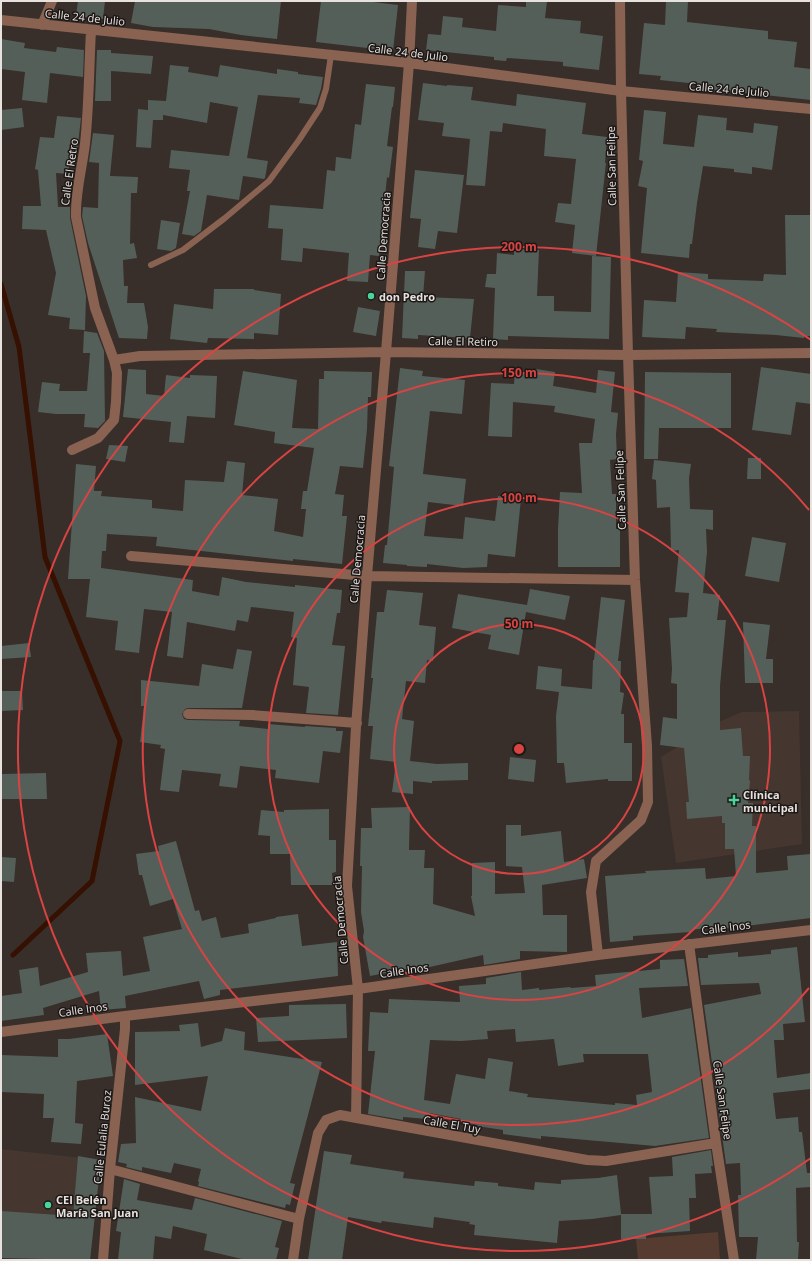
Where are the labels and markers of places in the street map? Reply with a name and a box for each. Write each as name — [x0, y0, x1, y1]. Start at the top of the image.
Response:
place label: don Pedro — [379, 289, 435, 304]
marker: don Pedro — [366, 291, 376, 301]
centre of rings — [512, 742, 526, 756]
place label: Clínica municipal — [743, 787, 798, 815]
marker: Clínica municipal — [728, 794, 740, 806]
place label: CEI Belén María San Juan — [56, 1192, 138, 1220]
marker: CEI Belén María San Juan — [43, 1200, 53, 1210]

